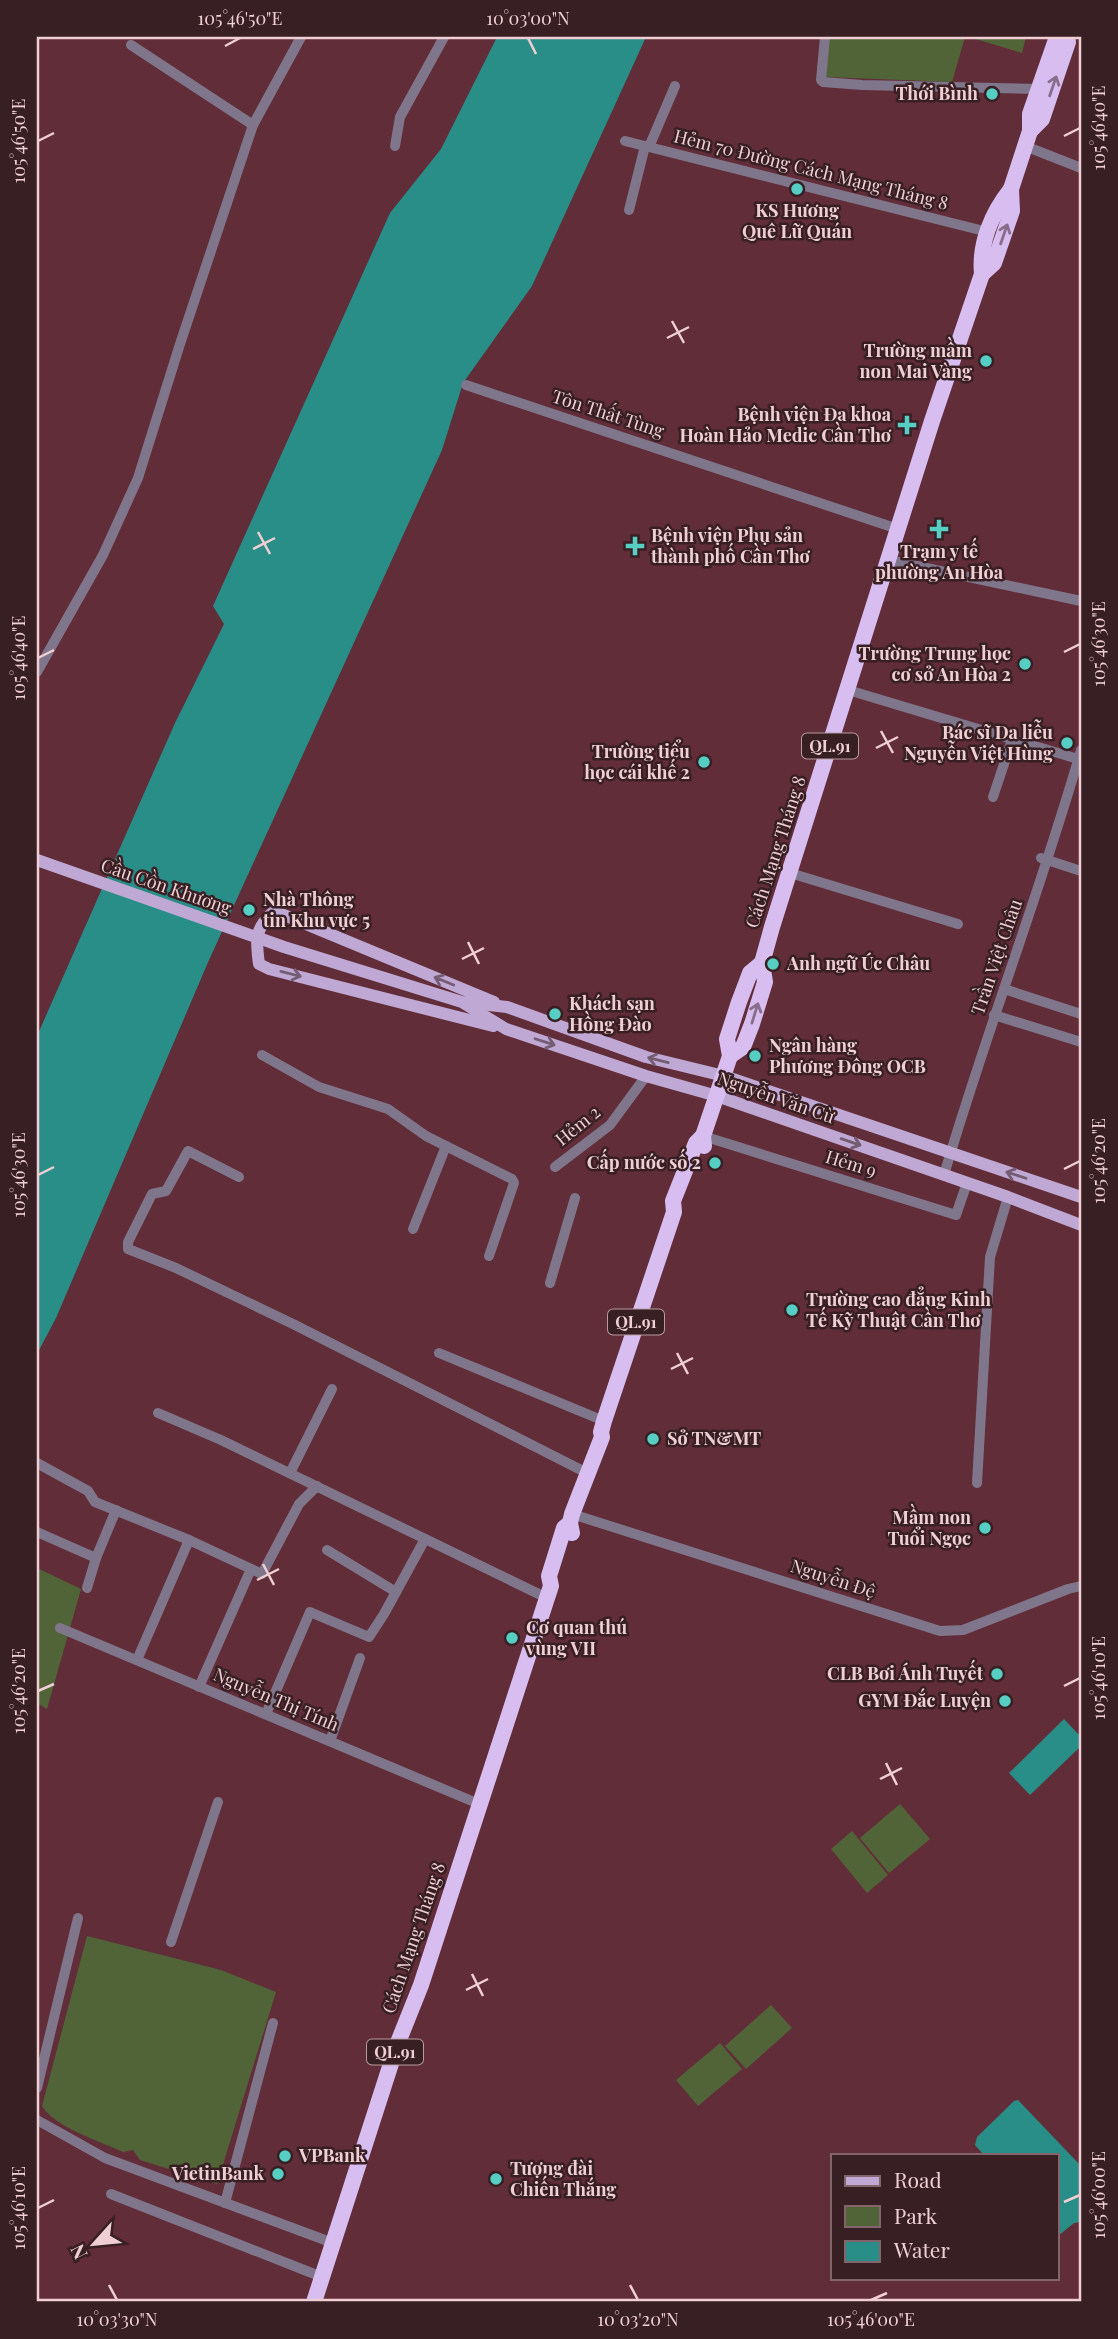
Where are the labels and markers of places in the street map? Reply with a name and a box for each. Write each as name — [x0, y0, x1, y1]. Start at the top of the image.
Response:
place label: Thới Bình — [895, 81, 978, 105]
marker: Thới Bình — [984, 86, 1000, 102]
marker: KS Hương Quê Lữ Quán — [789, 181, 805, 197]
place label: KS Hương Quê Lữ Quán — [742, 198, 852, 243]
place label: Trường mầm non Mai Vàng — [860, 336, 973, 383]
marker: Trường mầm non Mai Vàng — [978, 353, 994, 369]
place label: Bệnh viện Đa khoa Hoàn Hảo Medic Cần Thơ — [680, 402, 892, 447]
marker: Bệnh viện Đa khoa Hoàn Hảo Medic Cần Thơ — [897, 415, 917, 435]
marker: Trạm y tế phường An Hòa — [929, 519, 949, 539]
place label: Bệnh viện Phụ sản thành phố Cần Thơ — [650, 523, 810, 568]
marker: Bệnh viện Phụ sản thành phố Cần Thơ — [625, 536, 645, 556]
place label: Trạm y tế phường An Hòa — [875, 537, 1004, 584]
place label: Trường Trung học cơ sở An Hòa 2 — [859, 641, 1011, 686]
marker: Trường Trung học cơ sở An Hòa 2 — [1017, 656, 1033, 672]
place label: Bác sĩ Da liễu Nguyễn Việt Hùng — [904, 719, 1053, 765]
marker: Bác sĩ Da liễu Nguyễn Việt Hùng — [1059, 735, 1075, 751]
place label: Trường tiểu học cái khế 2 — [584, 739, 690, 784]
marker: Trường tiểu học cái khế 2 — [696, 754, 712, 770]
place label: Nhà Thông tin Khu vực 5 — [262, 887, 370, 932]
marker: Nhà Thông tin Khu vực 5 — [241, 902, 257, 918]
place label: Anh ngữ Úc Châu — [786, 951, 930, 975]
marker: Anh ngữ Úc Châu — [765, 956, 781, 972]
place label: Khách sạn Hồng Đào — [569, 991, 655, 1036]
marker: Khách sạn Hồng Đào — [547, 1006, 563, 1022]
place label: Ngân hàng Phương Đông OCB — [769, 1033, 926, 1078]
marker: Ngân hàng Phương Đông OCB — [747, 1048, 763, 1064]
place label: Cấp nước số 2 — [587, 1148, 701, 1174]
marker: Cấp nước số 2 — [707, 1155, 723, 1171]
place label: Trường cao đẳng Kinh Tế Kỹ Thuật Cần Thơ — [806, 1286, 991, 1332]
marker: Trường cao đẳng Kinh Tế Kỹ Thuật Cần Thơ — [784, 1302, 800, 1318]
place label: Sở TN&MT — [667, 1426, 761, 1450]
marker: Sở TN&MT — [645, 1431, 661, 1447]
place label: Mầm non Tuổi Ngọc — [887, 1503, 971, 1550]
marker: Mầm non Tuổi Ngọc — [977, 1520, 993, 1536]
place label: Cơ quan thú vùng VII — [525, 1615, 627, 1660]
marker: Cơ quan thú vùng VII — [504, 1630, 520, 1646]
place label: CLB Bơi Ánh Tuyết — [827, 1659, 984, 1685]
marker: CLB Bơi Ánh Tuyết — [989, 1666, 1005, 1682]
place label: GYM Đắc Luyện — [858, 1688, 991, 1712]
marker: GYM Đắc Luyện — [997, 1693, 1013, 1709]
place label: VPBank — [298, 2143, 366, 2167]
marker: VPBank — [277, 2148, 293, 2164]
place label: Tượng đài Chiến Thắng — [510, 2156, 616, 2201]
place label: VietinBank — [171, 2161, 264, 2185]
marker: VietinBank — [270, 2166, 286, 2182]
marker: Tượng đài Chiến Thắng — [488, 2171, 504, 2187]

